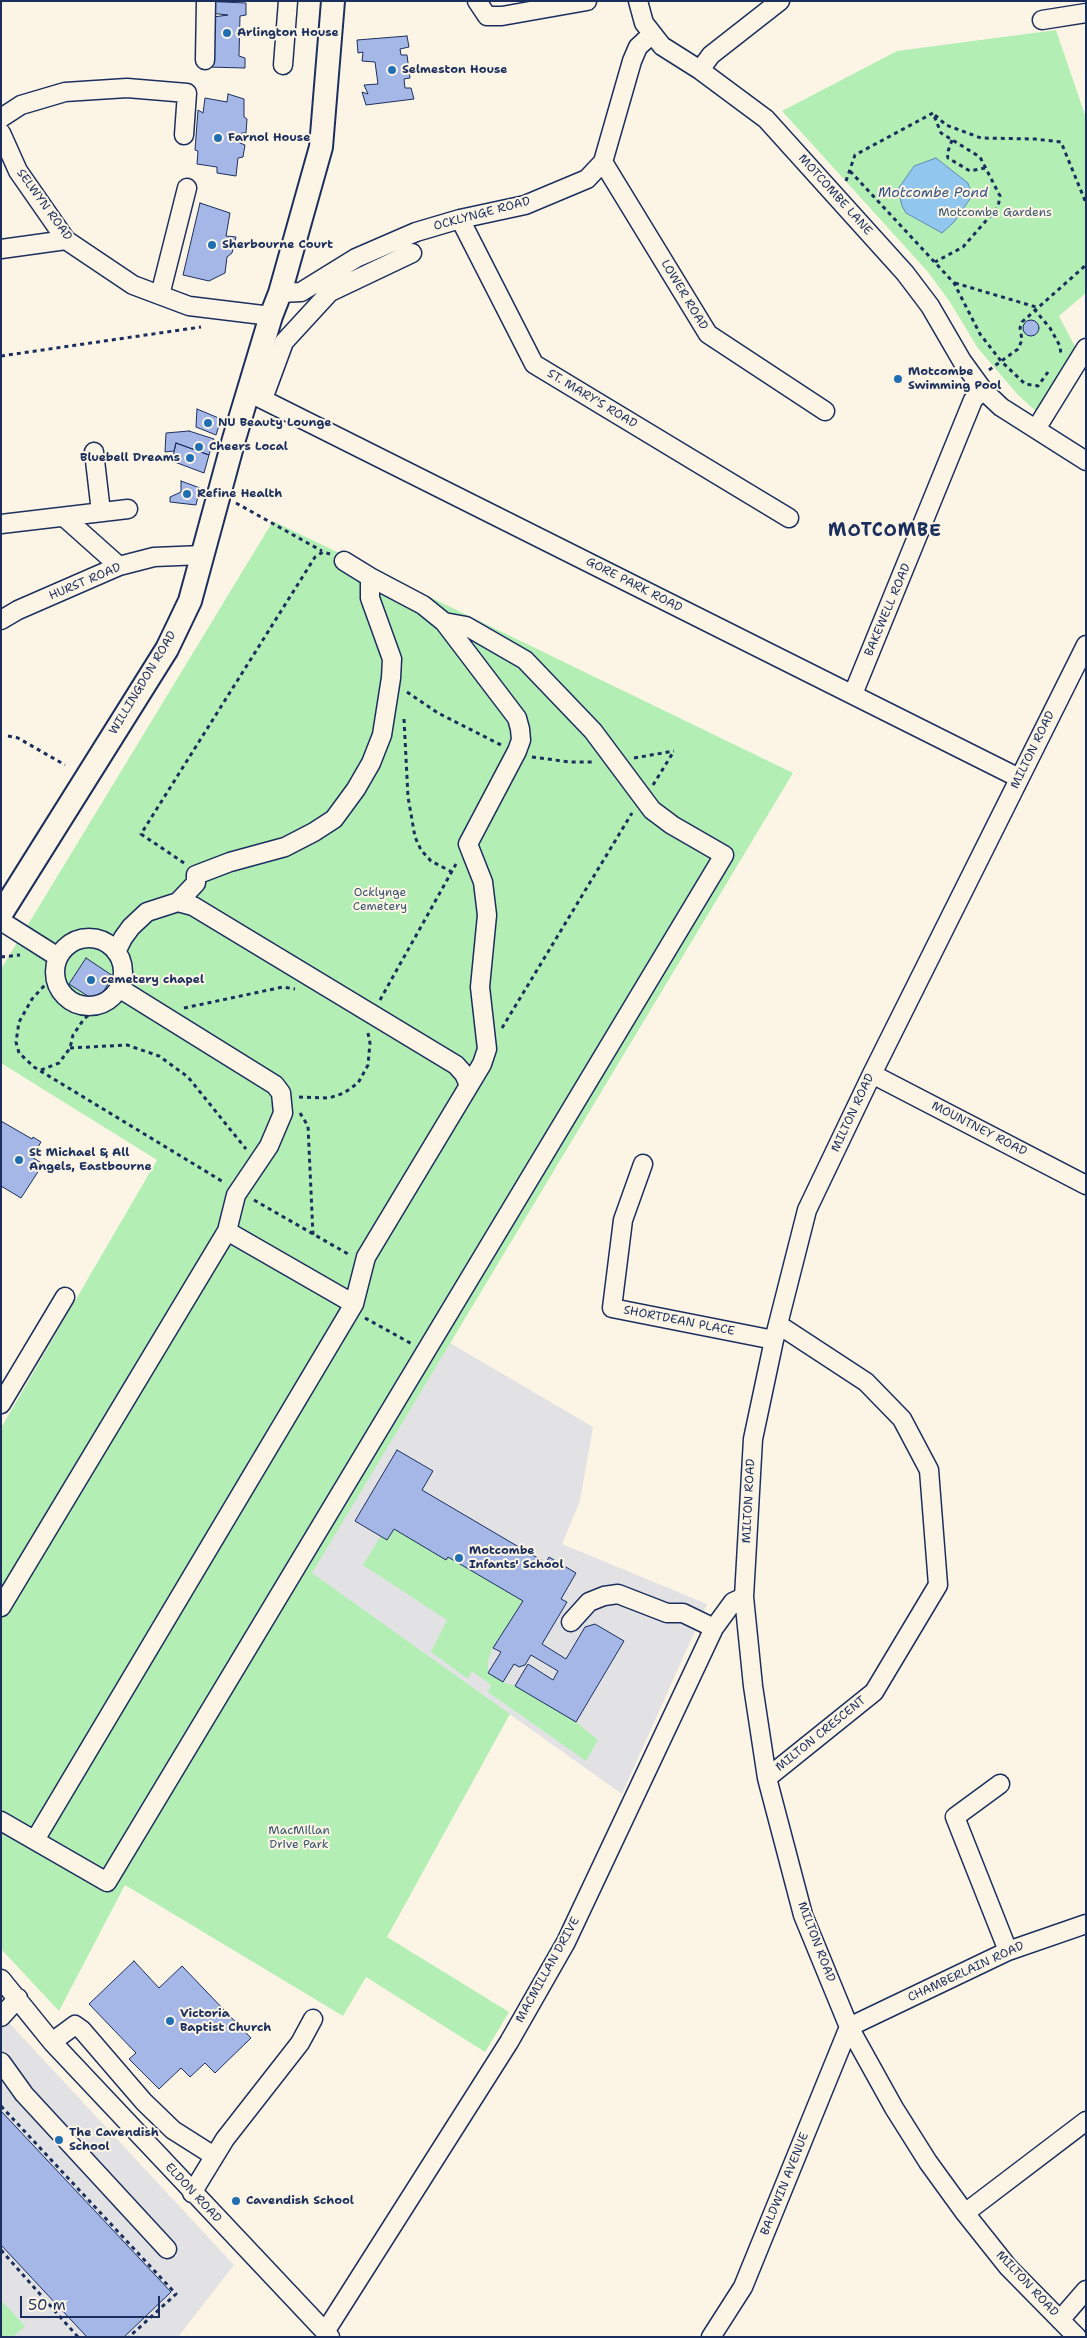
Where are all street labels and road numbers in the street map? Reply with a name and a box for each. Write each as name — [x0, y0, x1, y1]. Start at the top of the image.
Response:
street label: MOTCOMBE LANE — [795, 152, 875, 238]
street label: SELWYN ROAD — [13, 166, 75, 244]
street label: OCKLYNGE ROAD — [432, 194, 532, 234]
street label: LOWER ROAD — [657, 257, 711, 333]
street label: ST. MARY'S ROAD — [544, 366, 640, 432]
street label: GORE PARK ROAD — [583, 554, 685, 616]
street label: HURST ROAD — [47, 560, 123, 604]
street label: BAKEWELL ROAD — [862, 561, 914, 659]
street label: WILLINGDON ROAD — [106, 629, 180, 737]
street label: MILTON ROAD — [1008, 709, 1058, 791]
street label: MILTON ROAD — [829, 1072, 877, 1154]
street label: MOUNTNEY ROAD — [929, 1099, 1029, 1159]
street label: SHORTDEAN PLACE — [622, 1303, 736, 1339]
street label: MILTON ROAD — [740, 1458, 758, 1544]
street label: MILTON CRESCENT — [773, 1693, 869, 1775]
street label: MILTON ROAD — [794, 1900, 838, 1984]
street label: MACMILLAN DRIVE — [513, 1915, 583, 2025]
street label: CHAMBERLAIN ROAD — [906, 1939, 1026, 2005]
street label: BALDWIN AVENUE — [758, 2131, 812, 2237]
street label: ELDON ROAD — [162, 2160, 224, 2226]
street label: MILTON ROAD — [993, 2248, 1061, 2320]

